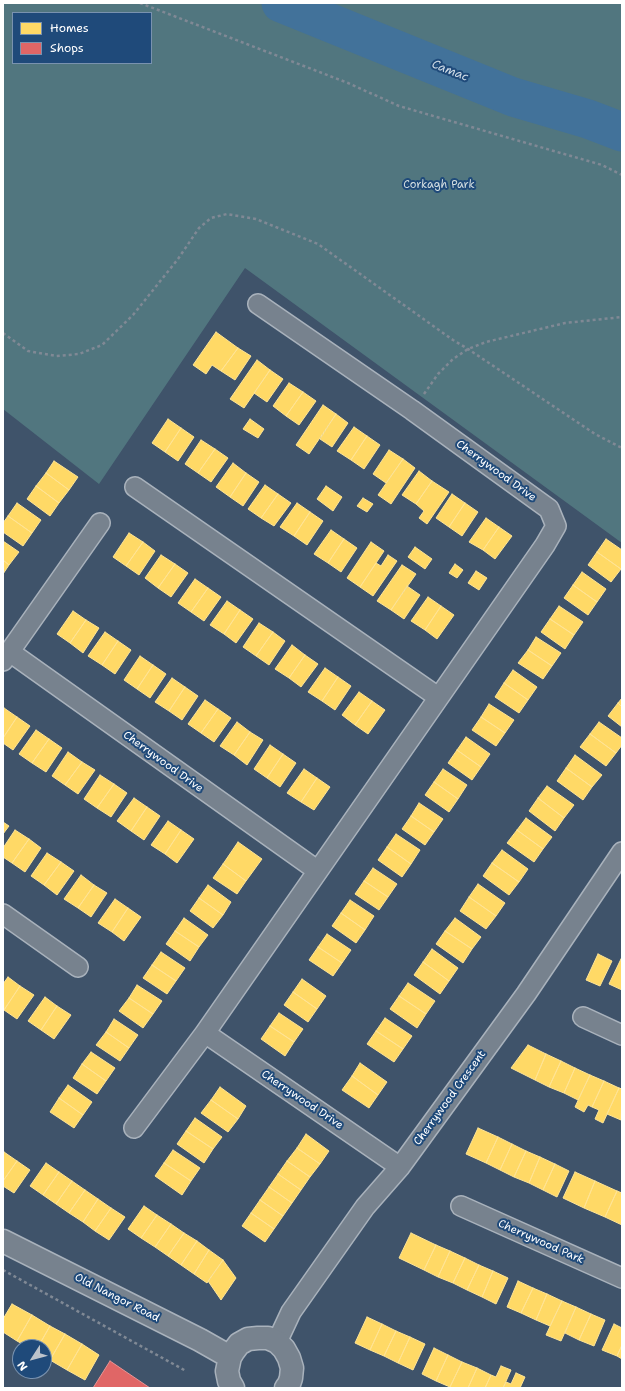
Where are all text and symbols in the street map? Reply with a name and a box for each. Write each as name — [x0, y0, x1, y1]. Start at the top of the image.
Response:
legend — [12, 12, 152, 64]
text: Homes — [50, 20, 89, 36]
text: Shops — [50, 40, 84, 56]
water label: Camac — [429, 57, 471, 85]
park label: Corkagh Park — [403, 178, 475, 192]
street label: Cherrywood Drive — [453, 437, 539, 505]
street label: Cherrywood Drive — [120, 728, 206, 796]
street label: Cherrywood Crescent — [411, 1048, 489, 1148]
street label: Cherrywood Drive — [259, 1068, 345, 1132]
street label: Cherrywood Park — [496, 1217, 586, 1267]
street label: Old Nangor Road — [72, 1271, 162, 1325]
north arrow — [12, 1339, 52, 1379]
text: N — [14, 1358, 31, 1374]

